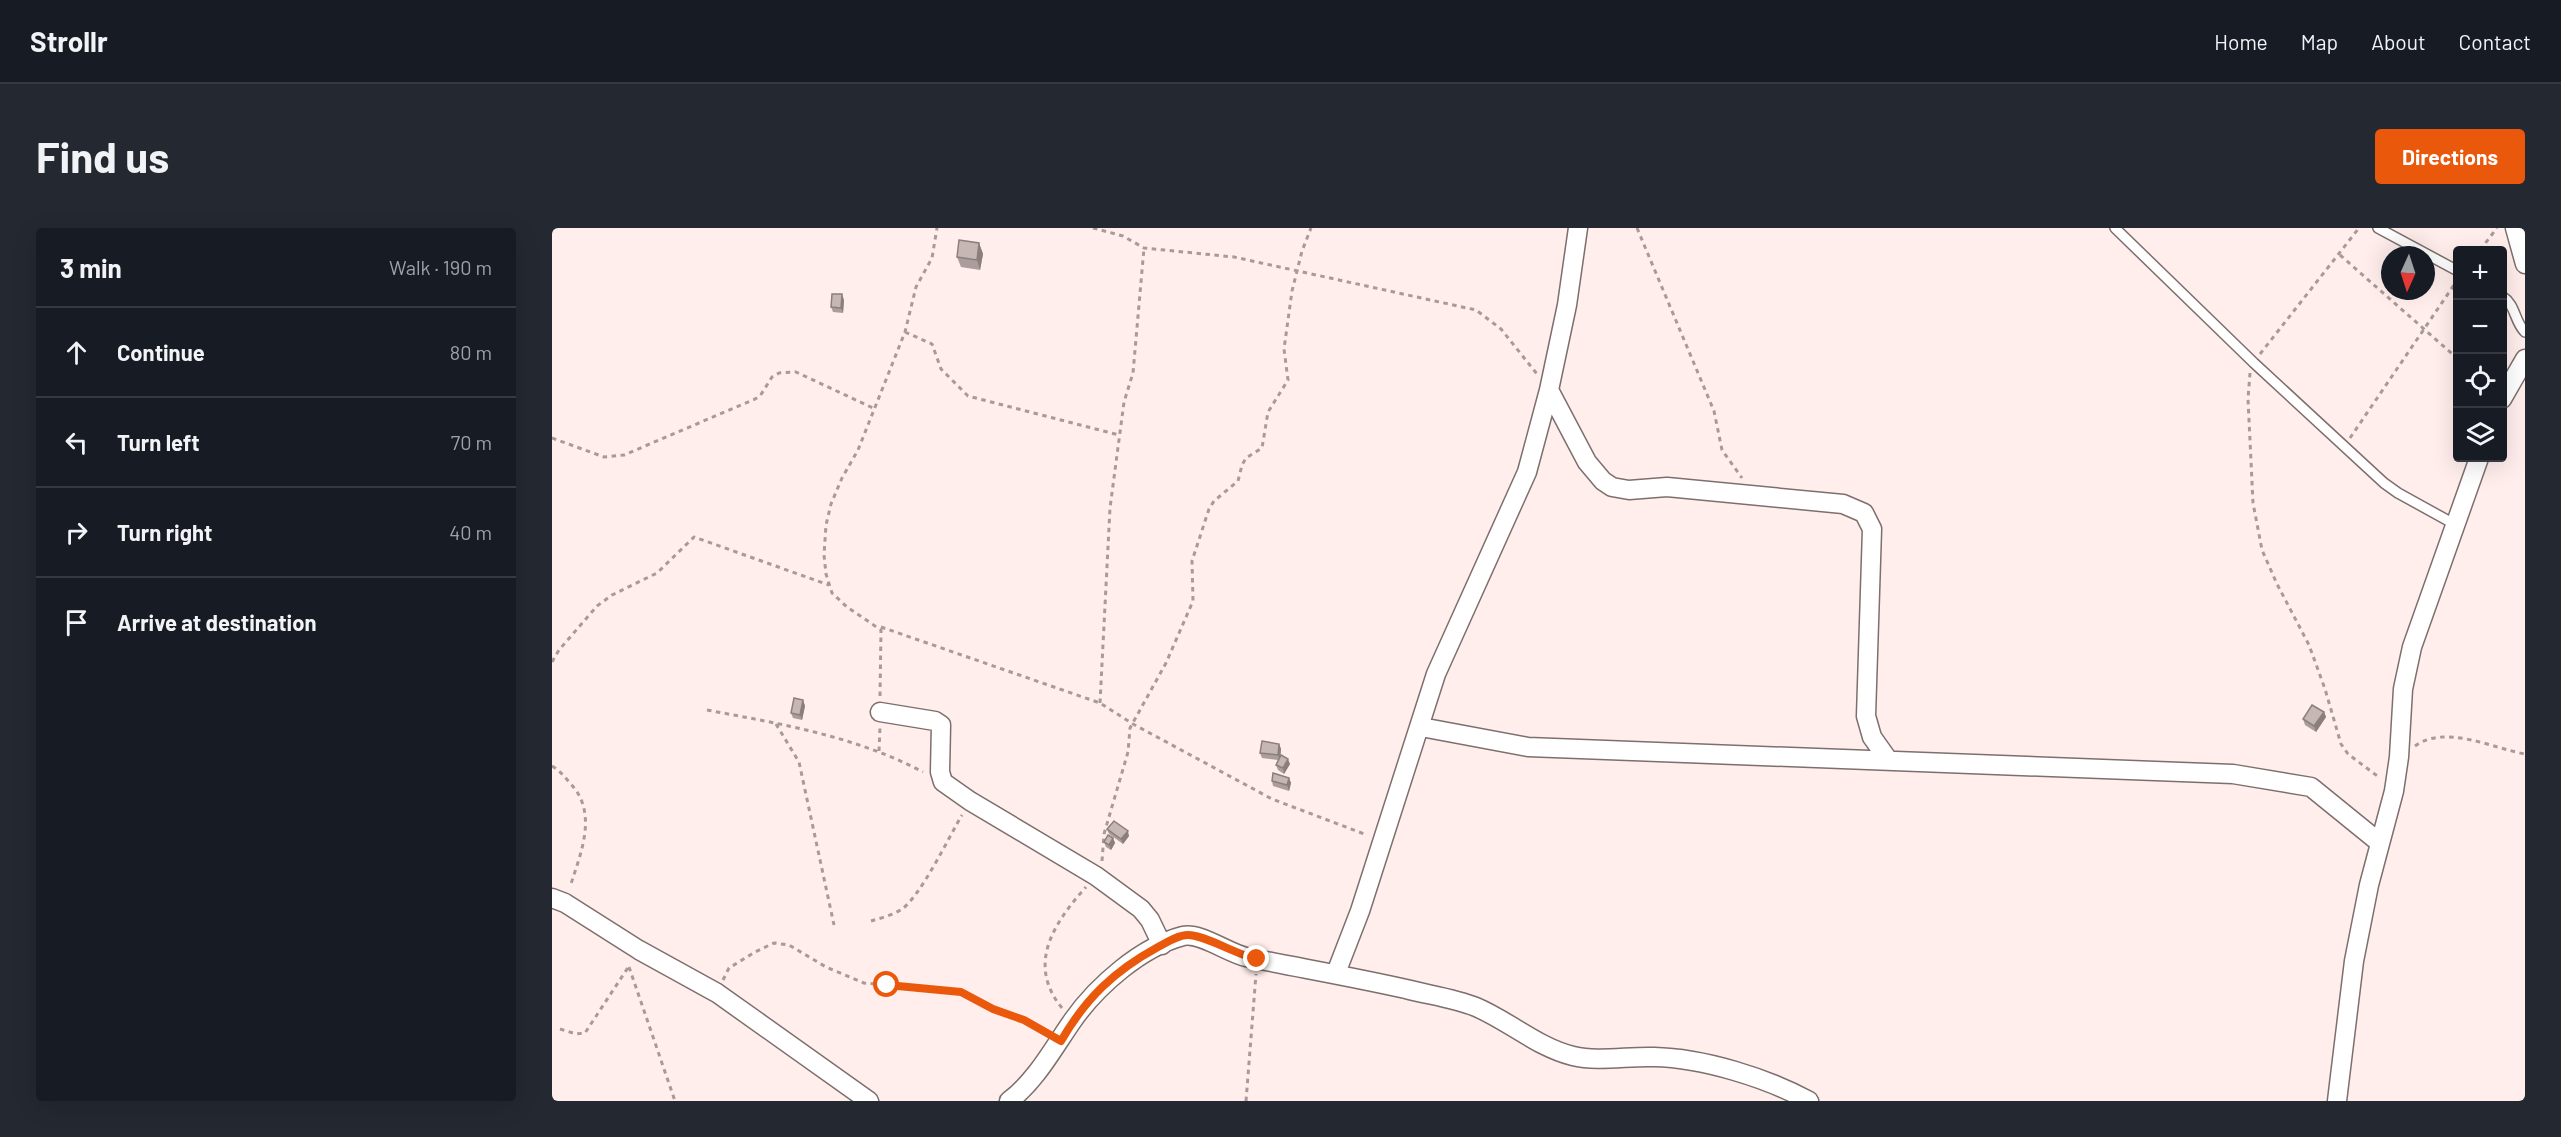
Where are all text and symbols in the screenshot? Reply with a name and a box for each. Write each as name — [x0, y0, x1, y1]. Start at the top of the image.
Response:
text: Strollr — [30, 24, 108, 58]
text: Home — [2214, 29, 2268, 54]
text: Map — [2301, 29, 2338, 54]
text: About — [2371, 29, 2426, 54]
text: Contact — [2459, 29, 2531, 54]
button: Directions — [2375, 129, 2525, 184]
text: Find us — [36, 131, 169, 181]
north arrow — [2381, 246, 2435, 300]
map controls — [2453, 246, 2507, 462]
button: + — [2453, 246, 2507, 300]
text: 3 min — [60, 252, 122, 283]
text: Walk · 190 m — [389, 255, 492, 279]
button: − — [2453, 300, 2507, 354]
icon: ahead — [60, 336, 93, 369]
text: Continue — [117, 339, 205, 365]
text: 80 m — [450, 340, 492, 364]
button: locate — [2453, 354, 2507, 408]
button: layers — [2453, 408, 2507, 462]
icon: left — [60, 426, 93, 459]
text: Turn left — [117, 429, 200, 455]
text: 70 m — [451, 430, 492, 454]
icon: right — [60, 516, 93, 549]
text: Turn right — [117, 519, 212, 545]
text: 40 m — [449, 520, 492, 544]
icon: arrive — [60, 606, 93, 639]
text: Arrive at destination — [117, 609, 316, 635]
route end — [1243, 945, 1269, 971]
route start — [873, 971, 899, 997]

